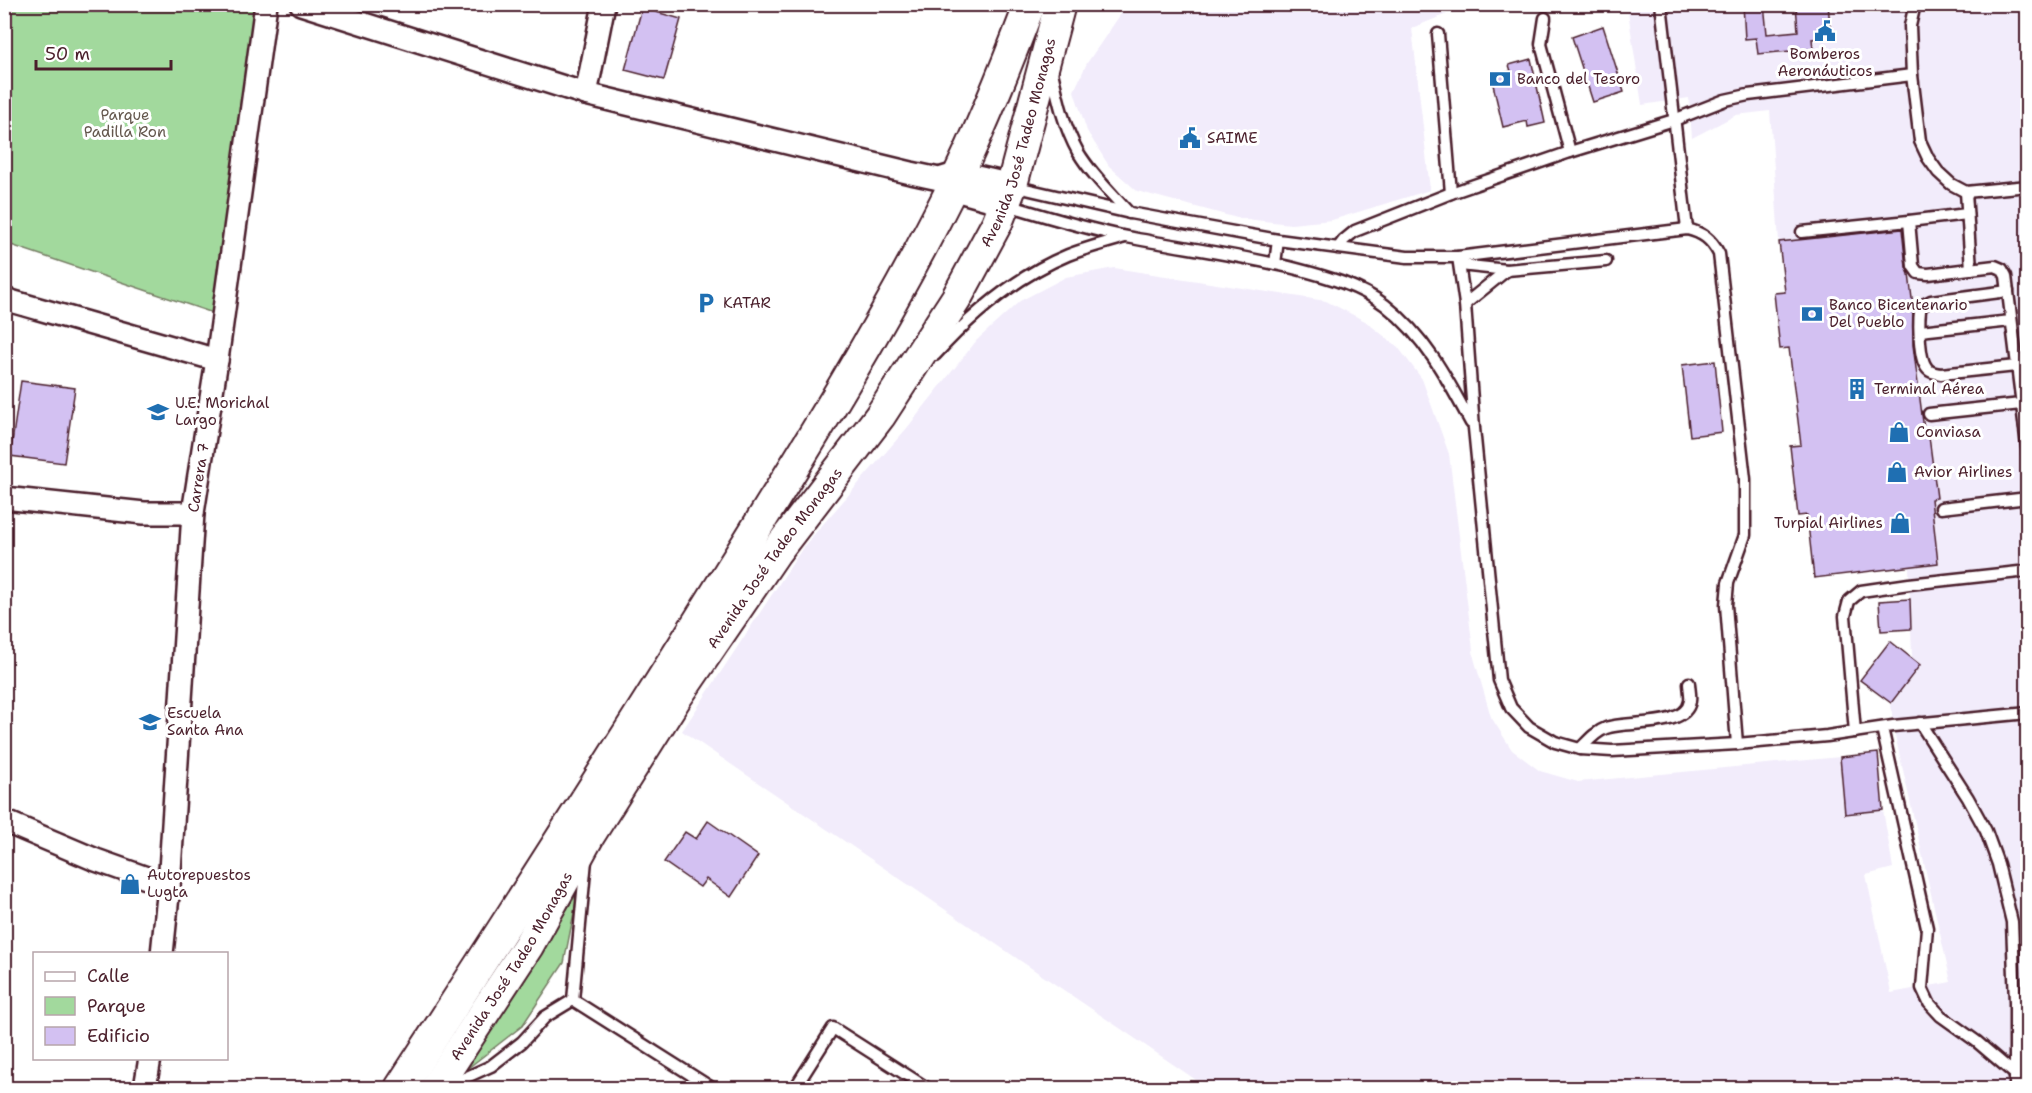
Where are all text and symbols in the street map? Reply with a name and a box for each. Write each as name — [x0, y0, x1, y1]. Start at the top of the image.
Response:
public building icon: Bomberos Aeronáuticos — [1813, 19, 1837, 43]
scale bar — [36, 33, 171, 71]
street label: Avenida José Tadeo Monagas — [976, 36, 1061, 251]
text: 50 m — [45, 42, 90, 66]
place label: Bomberos Aeronáuticos — [1777, 44, 1873, 81]
bank icon: Banco del Tesoro — [1488, 67, 1512, 91]
place label: Banco del Tesoro — [1517, 69, 1640, 89]
park label: Parque Padilla Ron — [84, 105, 166, 142]
public building icon: SAIME — [1178, 126, 1202, 150]
place label: SAIME — [1207, 128, 1258, 148]
parking icon: KATAR — [694, 291, 718, 315]
place label: KATAR — [723, 293, 771, 313]
place label: Banco Bicentenario Del Pueblo — [1829, 295, 1968, 332]
bank icon: Banco Bicentenario Del Pueblo — [1800, 302, 1824, 326]
building icon: Terminal Aérea — [1845, 377, 1869, 401]
place label: Terminal Aérea — [1874, 379, 1985, 399]
place label: U.E. Morichal Largo — [175, 393, 270, 430]
school or university icon: U.E. Morichal Largo — [146, 400, 170, 424]
shop icon: Conviasa — [1887, 420, 1911, 444]
place label: Conviasa — [1916, 422, 1981, 442]
street label: Carrera 7 — [183, 441, 214, 514]
shop icon: Avior Airlines — [1885, 460, 1909, 484]
place label: Avior Airlines — [1914, 462, 2013, 482]
street label: Avenida José Tadeo Monagas — [703, 463, 847, 652]
shop icon: Turpial Airlines — [1888, 511, 1912, 535]
place label: Turpial Airlines — [1774, 513, 1883, 533]
place label: Escuela Santa Ana — [167, 703, 244, 740]
school or university icon: Escuela Santa Ana — [138, 710, 162, 734]
place label: Autorepuestos Lugta — [147, 865, 251, 902]
street label: Avenida José Tadeo Monagas — [446, 868, 577, 1065]
shop icon: Autorepuestos Lugta — [118, 872, 142, 896]
legend — [33, 952, 228, 1060]
text: Calle — [87, 964, 130, 988]
text: Parque — [87, 994, 146, 1018]
text: Edificio — [87, 1024, 150, 1048]

